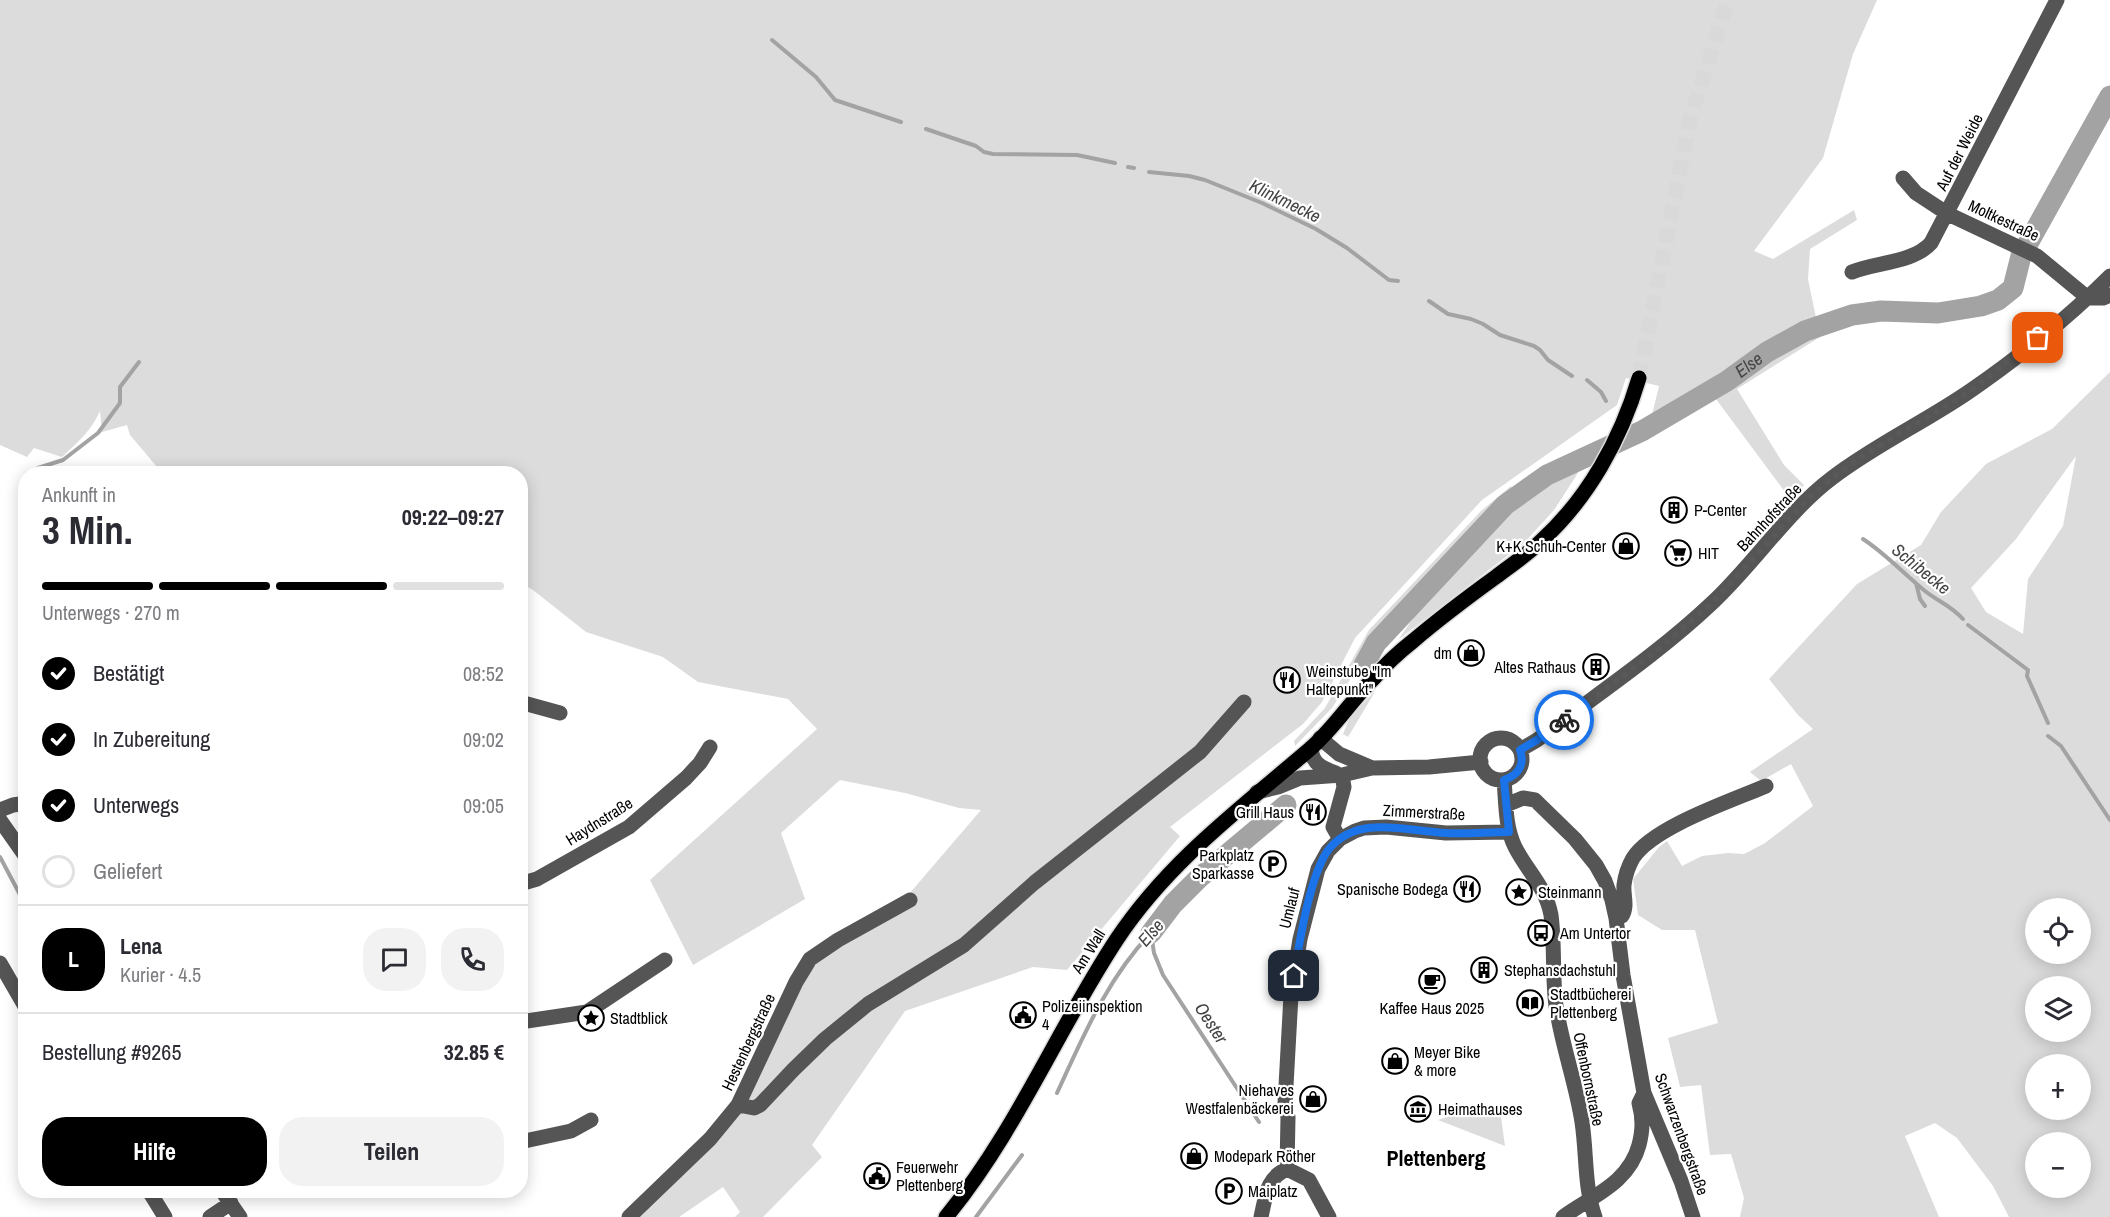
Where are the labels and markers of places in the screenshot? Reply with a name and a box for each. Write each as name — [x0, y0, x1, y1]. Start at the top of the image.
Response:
pin — [2012, 312, 2063, 363]
building icon: P-Center — [1659, 495, 1689, 525]
place label: P-Center — [1694, 499, 1747, 521]
shop icon: K+K Schuh-Center — [1611, 531, 1641, 561]
place label: K+K Schuh-Center — [1496, 535, 1607, 557]
supermarket icon: HIT — [1663, 538, 1693, 568]
place label: HIT — [1698, 542, 1719, 564]
shop icon: dm — [1456, 638, 1486, 668]
place label: dm — [1434, 642, 1452, 664]
building icon: Altes Rathaus — [1581, 652, 1611, 682]
place label: Altes Rathaus — [1493, 656, 1576, 678]
place label: Weinstube "Im Haltepunkt" — [1306, 660, 1391, 700]
restaurant icon: Weinstube "Im Haltepunkt" — [1272, 665, 1302, 695]
restaurant icon: Grill Haus — [1298, 797, 1328, 827]
place label: Grill Haus — [1236, 801, 1294, 823]
place label: Parkplatz Sparkasse — [1192, 844, 1254, 884]
parking icon: Parkplatz Sparkasse — [1258, 849, 1288, 879]
restaurant icon: Spanische Bodega — [1452, 874, 1482, 904]
place icon: Steinmann — [1504, 877, 1534, 907]
place label: Spanische Bodega — [1337, 878, 1449, 900]
place label: Steinmann — [1538, 881, 1601, 903]
bus stop icon: Am Untertor — [1526, 918, 1556, 948]
place label: Am Untertor — [1559, 922, 1631, 944]
pin — [1268, 950, 1319, 1001]
building icon: Stephansdachstuhl — [1469, 955, 1499, 985]
place label: Stephansdachstuhl — [1504, 959, 1616, 981]
cafe icon: Kaffee Haus 2025 — [1417, 966, 1447, 996]
place label: Stadtbücherei Plettenberg — [1550, 983, 1632, 1023]
library icon: Stadtbücherei Plettenberg — [1515, 988, 1545, 1018]
place label: Polizeiinspektion 4 — [1042, 995, 1143, 1035]
place label: Kaffee Haus 2025 — [1380, 997, 1484, 1019]
public building icon: Polizeiinspektion 4 — [1008, 1000, 1038, 1030]
place icon: Stadtblick — [576, 1003, 606, 1033]
place label: Stadtblick — [610, 1007, 668, 1029]
place label: Meyer Bike & more — [1414, 1041, 1480, 1081]
shop icon: Meyer Bike & more — [1380, 1046, 1410, 1076]
place label: Niehaves Westfalenbäckerei — [1186, 1079, 1294, 1119]
shop icon: Niehaves Westfalenbäckerei — [1298, 1084, 1328, 1114]
museum icon: Heimathauses — [1403, 1094, 1433, 1124]
place label: Heimathauses — [1438, 1098, 1523, 1120]
shop icon: Modepark Röther — [1179, 1141, 1209, 1171]
place label: Modepark Röther — [1214, 1145, 1316, 1167]
place label: Feuerwehr Plettenberg — [896, 1156, 964, 1196]
public building icon: Feuerwehr Plettenberg — [862, 1161, 892, 1191]
parking icon: Maiplatz — [1214, 1176, 1244, 1206]
place label: Maiplatz — [1248, 1180, 1298, 1202]

